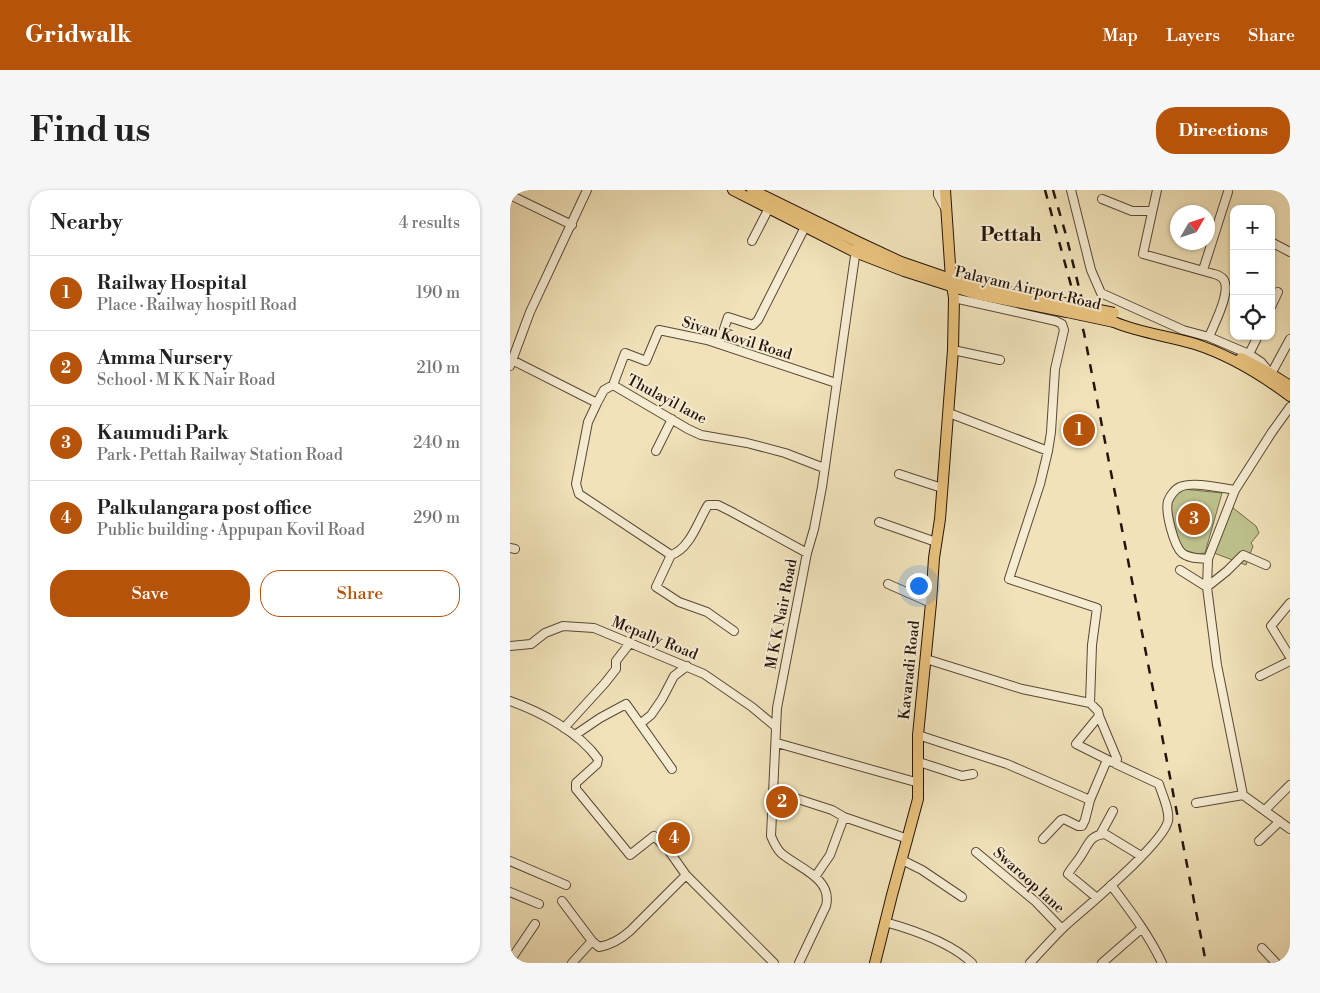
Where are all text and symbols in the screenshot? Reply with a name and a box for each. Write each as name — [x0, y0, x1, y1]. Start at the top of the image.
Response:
text: Gridwalk — [25, 20, 132, 50]
text: Map — [1103, 24, 1138, 47]
text: Layers — [1166, 24, 1220, 47]
text: Share — [1248, 24, 1295, 47]
button: Directions — [1156, 107, 1290, 154]
text: Find us — [30, 109, 150, 152]
north arrow — [1170, 205, 1215, 250]
map controls — [1230, 205, 1275, 340]
button: + — [1230, 205, 1275, 250]
text: Nearby — [50, 210, 123, 236]
text: 4 results — [399, 213, 460, 233]
district label: Pettah — [980, 223, 1042, 248]
button: − — [1230, 250, 1275, 295]
street label: Palayam Airport Road — [953, 262, 1103, 315]
text: Railway Hospital — [97, 271, 247, 295]
text: 1 — [62, 283, 70, 303]
text: 190 m — [416, 283, 460, 303]
text: Place · Railway hospitl Road — [97, 295, 297, 315]
button: locate — [1230, 295, 1275, 340]
street label: Sivan Kovil Road — [679, 313, 795, 364]
text: Amma Nursery — [97, 346, 233, 370]
text: 2 — [61, 358, 71, 378]
text: 210 m — [416, 358, 460, 378]
text: School · M K K Nair Road — [97, 370, 275, 390]
street label: Thulayil lane — [623, 370, 710, 428]
pin: 1 — [1063, 411, 1095, 449]
text: Kaumudi Park — [97, 421, 228, 445]
text: 3 — [61, 433, 71, 453]
text: 240 m — [413, 433, 460, 453]
text: Park · Pettah Railway Station Road — [97, 445, 343, 465]
text: Palkulangara post office — [97, 496, 312, 520]
pin: 3 — [1178, 500, 1210, 538]
text: 4 — [61, 508, 71, 528]
text: 290 m — [413, 508, 460, 528]
text: Public building · Appupan Kovil Road — [97, 520, 365, 540]
street label: M K K Nair Road — [761, 557, 802, 671]
button: Save — [50, 570, 250, 617]
button: Share — [260, 570, 460, 617]
your location — [906, 573, 932, 599]
street label: Mepally Road — [609, 613, 701, 665]
street label: Kavaradi Road — [895, 619, 924, 720]
pin: 2 — [766, 783, 798, 821]
pin: 4 — [658, 819, 690, 857]
street label: Swaroop lane — [989, 843, 1068, 918]

